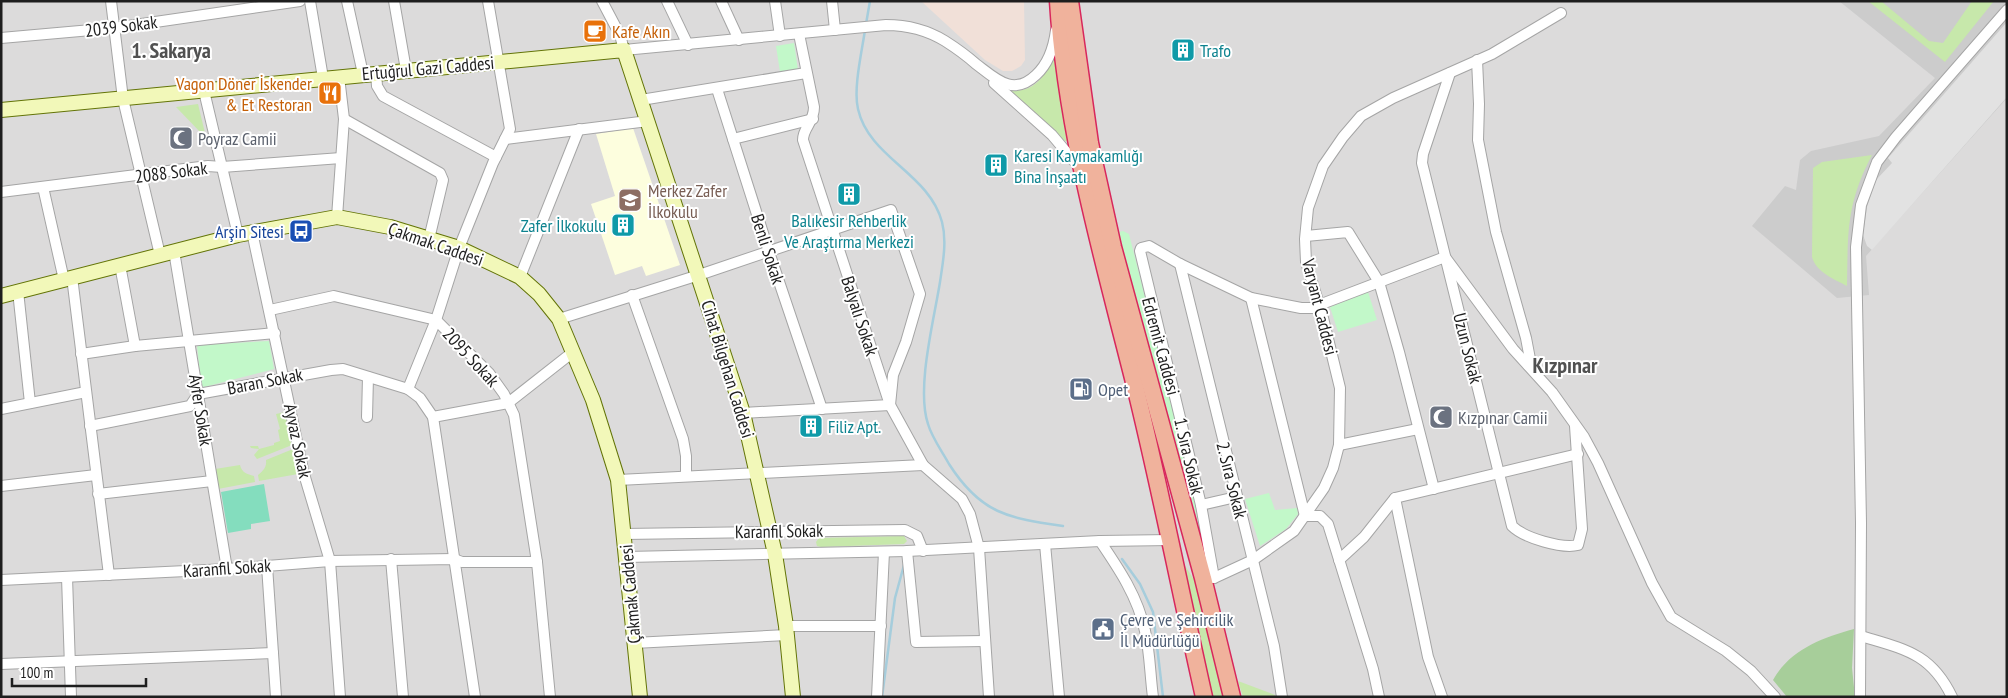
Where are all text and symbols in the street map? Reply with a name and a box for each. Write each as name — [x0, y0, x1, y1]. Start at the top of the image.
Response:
street label: 2039 Sokak — [83, 10, 159, 42]
cafe icon: Kafe Akın — [582, 18, 608, 44]
place label: Kafe Akın — [612, 20, 670, 43]
district label: 1. Sakarya — [131, 36, 211, 64]
building icon: Trafo — [1170, 37, 1196, 63]
place label: Trafo — [1200, 39, 1231, 62]
street label: Ertuğrul Gazi Caddesi — [361, 51, 495, 85]
place label: Vagon Döner İskender & Et Restoran — [175, 72, 312, 116]
restaurant icon: Vagon Döner İskender & Et Restoran — [317, 80, 343, 106]
mosque icon: Poyraz Camii — [168, 125, 194, 151]
place label: Poyraz Camii — [198, 127, 277, 150]
place label: Karesi Kaymakamlığı Bina İnşaatı — [1014, 144, 1143, 188]
building icon: Karesi Kaymakamlığı Bina İnşaatı — [983, 152, 1009, 178]
street label: 2088 Sokak — [133, 156, 209, 188]
place label: Merkez Zafer İlkokulu — [648, 179, 727, 223]
building icon: Balıkesir Rehberlik Ve Araştırma Merkezi — [836, 181, 862, 207]
school or university icon: Merkez Zafer İlkokulu — [617, 187, 643, 213]
place label: Balıkesir Rehberlik Ve Araştırma Merkezi — [783, 209, 914, 253]
street label: Benli Sokak — [746, 211, 790, 287]
building icon: Zafer İlkokulu — [610, 212, 636, 238]
place label: Zafer İlkokulu — [521, 214, 606, 237]
street label: Çakmak Caddesi — [385, 217, 487, 271]
bus stop icon: Arşin Sitesi — [288, 218, 314, 244]
place label: Arşin Sitesi — [215, 220, 284, 243]
street label: Varyant Caddesi — [1297, 255, 1343, 358]
street label: Balyalı Sokak — [836, 273, 884, 359]
street label: Edremit Caddesi — [1137, 294, 1185, 398]
street label: Cihat Bilgehan Caddesi — [696, 297, 760, 441]
street label: Uzun Sokak — [1448, 310, 1488, 386]
street label: 2095 Sokak — [438, 323, 504, 391]
district label: Kızpınar — [1533, 351, 1598, 379]
street label: Baran Sokak — [225, 362, 305, 400]
street label: Ayfer Sokak — [184, 373, 218, 447]
fuel station icon: Opet — [1068, 376, 1094, 402]
place label: Opet — [1098, 378, 1128, 401]
street label: Ayvaz Sokak — [279, 402, 317, 480]
mosque icon: Kızpınar Camii — [1428, 404, 1454, 430]
place label: Kızpınar Camii — [1458, 406, 1548, 429]
building icon: Filiz Apt. — [798, 413, 824, 439]
place label: Filiz Apt. — [828, 415, 881, 438]
street label: 1. Sıra Sokak — [1169, 415, 1209, 497]
street label: 2. Sıra Sokak — [1211, 439, 1253, 521]
street label: Karanfil Sokak — [735, 519, 823, 543]
street label: Çakmak Caddesi — [614, 543, 646, 645]
street label: Karanfil Sokak — [182, 553, 272, 583]
place label: Çevre ve Şehircilik İl Müdürlüğü — [1120, 608, 1233, 652]
public building icon: Çevre ve Şehircilik İl Müdürlüğü — [1090, 616, 1116, 642]
scale bar — [12, 656, 146, 688]
text: 100 m — [20, 663, 53, 682]

